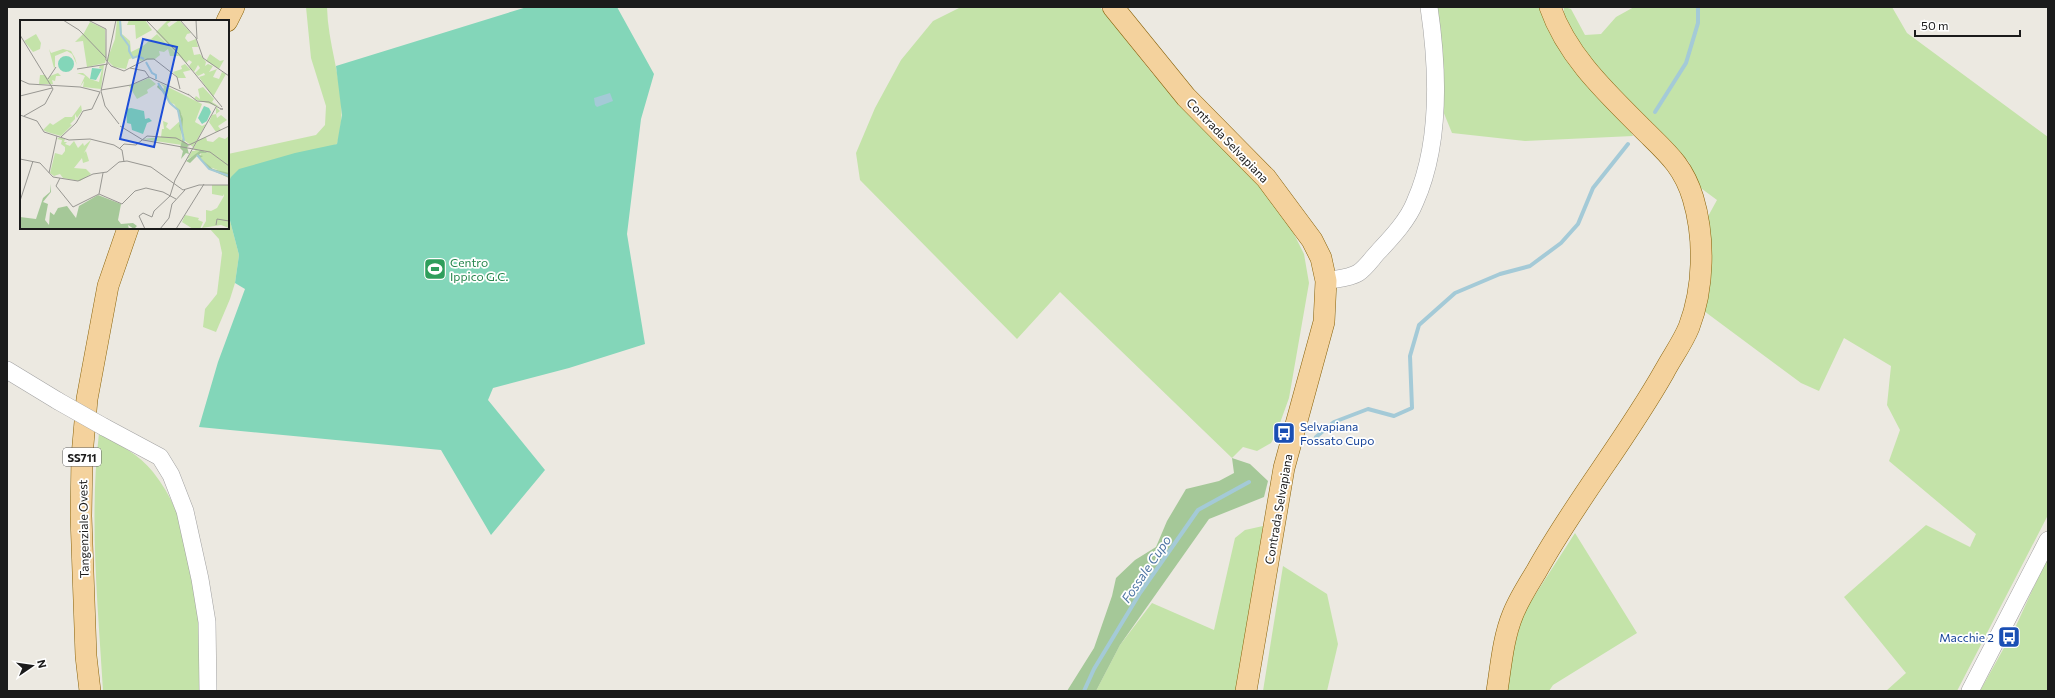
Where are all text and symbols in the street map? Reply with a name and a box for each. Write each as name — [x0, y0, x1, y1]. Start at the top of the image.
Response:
scale bar — [1915, 12, 2020, 38]
text: 50 m — [1921, 18, 1949, 32]
inset map — [20, 20, 229, 229]
street label: Contrada Selvapiana — [1184, 95, 1272, 185]
place label: Centro Ippico G.C. — [450, 255, 509, 283]
sports icon: Centro Ippico G.C. — [422, 256, 448, 282]
place label: Selvapiana Fossato Cupo — [1300, 419, 1374, 447]
bus stop icon: Selvapiana Fossato Cupo — [1271, 420, 1297, 446]
road number: SS711 — [63, 448, 101, 466]
street label: Contrada Selvapiana — [1261, 453, 1295, 565]
street label: Tangenziale Ovest — [75, 479, 91, 579]
water label: Fossale Cupo — [1118, 532, 1174, 606]
bus stop icon: Macchie 2 — [1996, 624, 2022, 650]
place label: Macchie 2 — [1939, 630, 1994, 644]
north arrow — [12, 646, 52, 686]
text: N — [35, 658, 49, 669]

